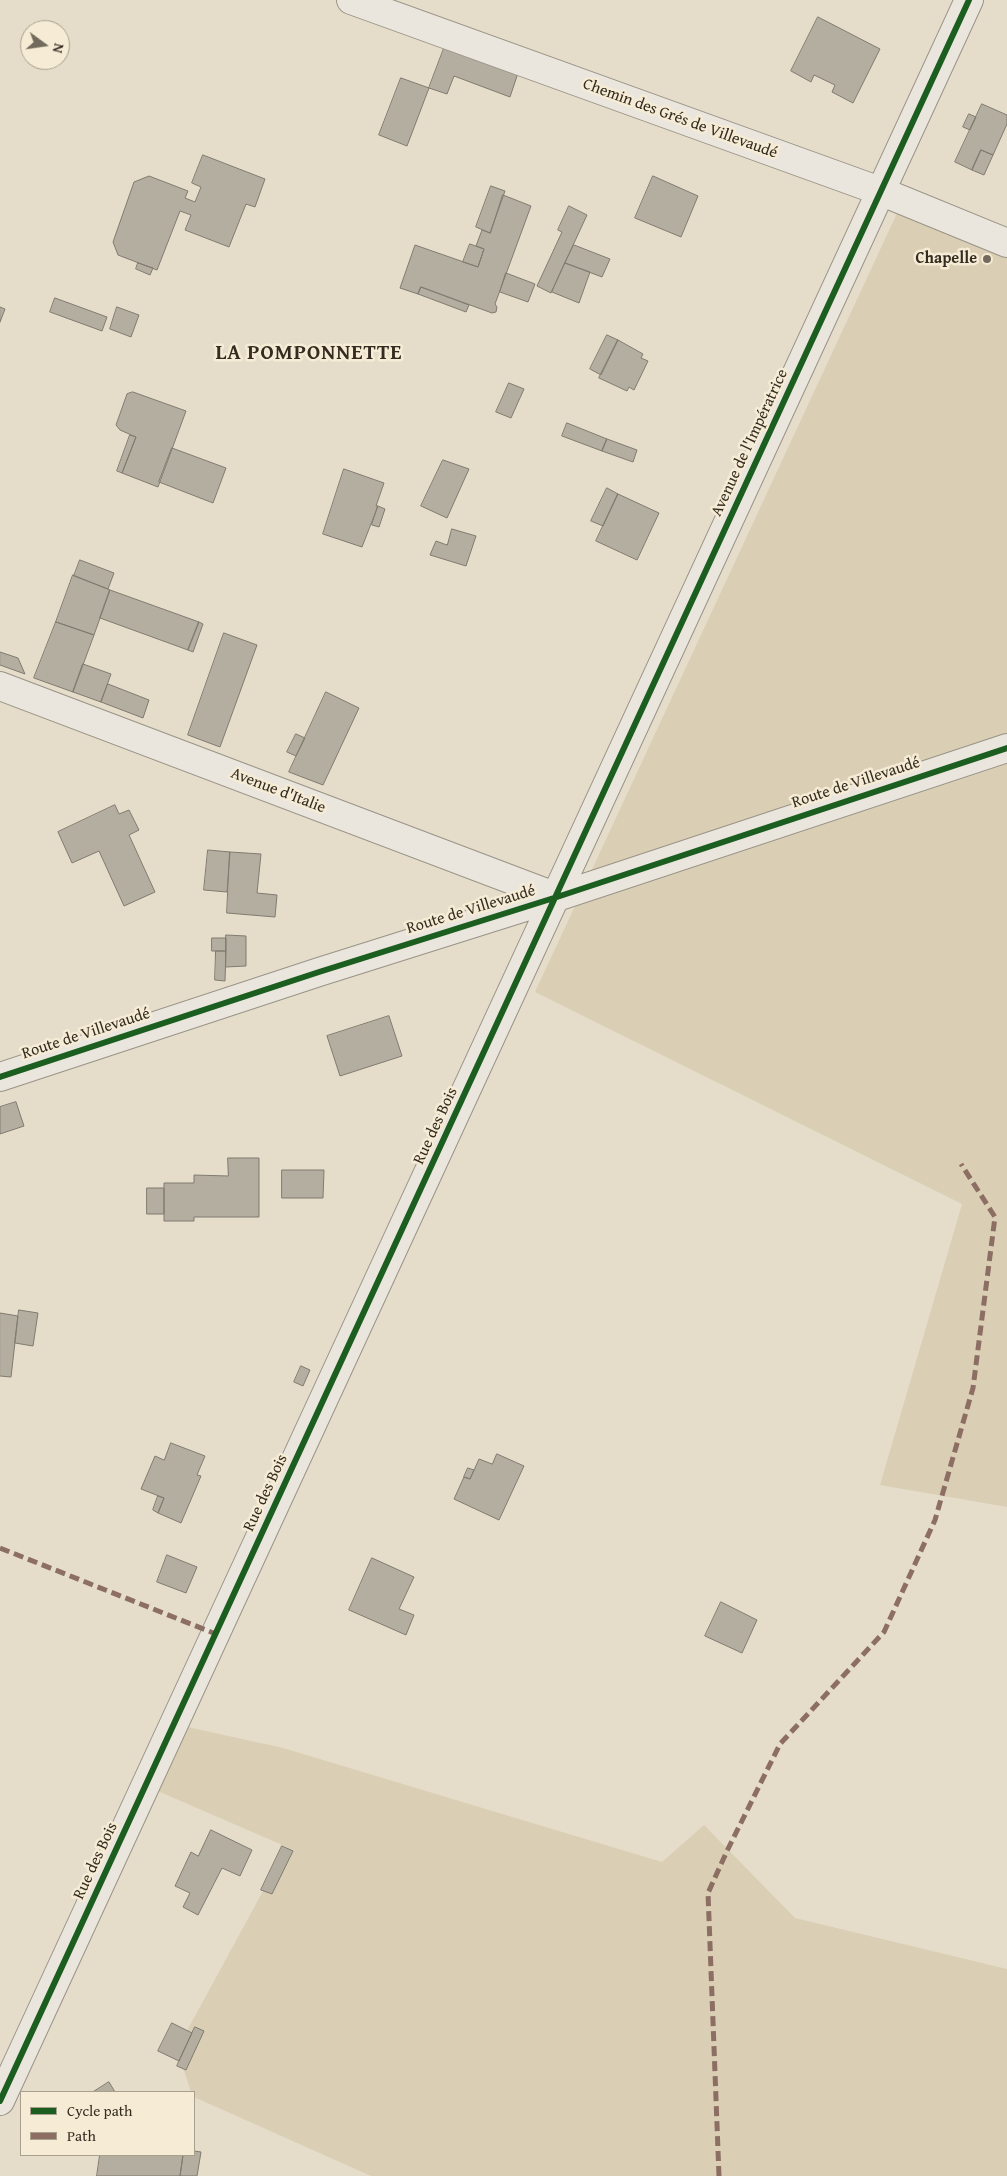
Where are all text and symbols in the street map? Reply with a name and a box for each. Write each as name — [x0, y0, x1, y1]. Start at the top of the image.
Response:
north arrow — [20, 20, 70, 70]
text: N — [48, 41, 69, 55]
street label: Chemin des Grés de Villevaudé — [580, 75, 780, 163]
place label: Chapelle — [916, 249, 977, 269]
marker: Chapelle — [981, 253, 993, 265]
district label: LA POMPONNETTE — [214, 341, 404, 367]
street label: Avenue de l'Impératrice — [707, 366, 793, 520]
street label: Route de Villevaudé — [789, 753, 923, 813]
street label: Avenue d'Italie — [228, 764, 328, 818]
street label: Route de Villevaudé — [404, 881, 538, 939]
street label: Route de Villevaudé — [19, 1004, 153, 1064]
street label: Rue des Bois — [410, 1084, 462, 1168]
street label: Rue des Bois — [240, 1451, 292, 1535]
street label: Rue des Bois — [70, 1819, 122, 1903]
legend — [20, 2091, 195, 2156]
text: Cycle path — [67, 2100, 133, 2121]
text: Path — [67, 2125, 96, 2146]

